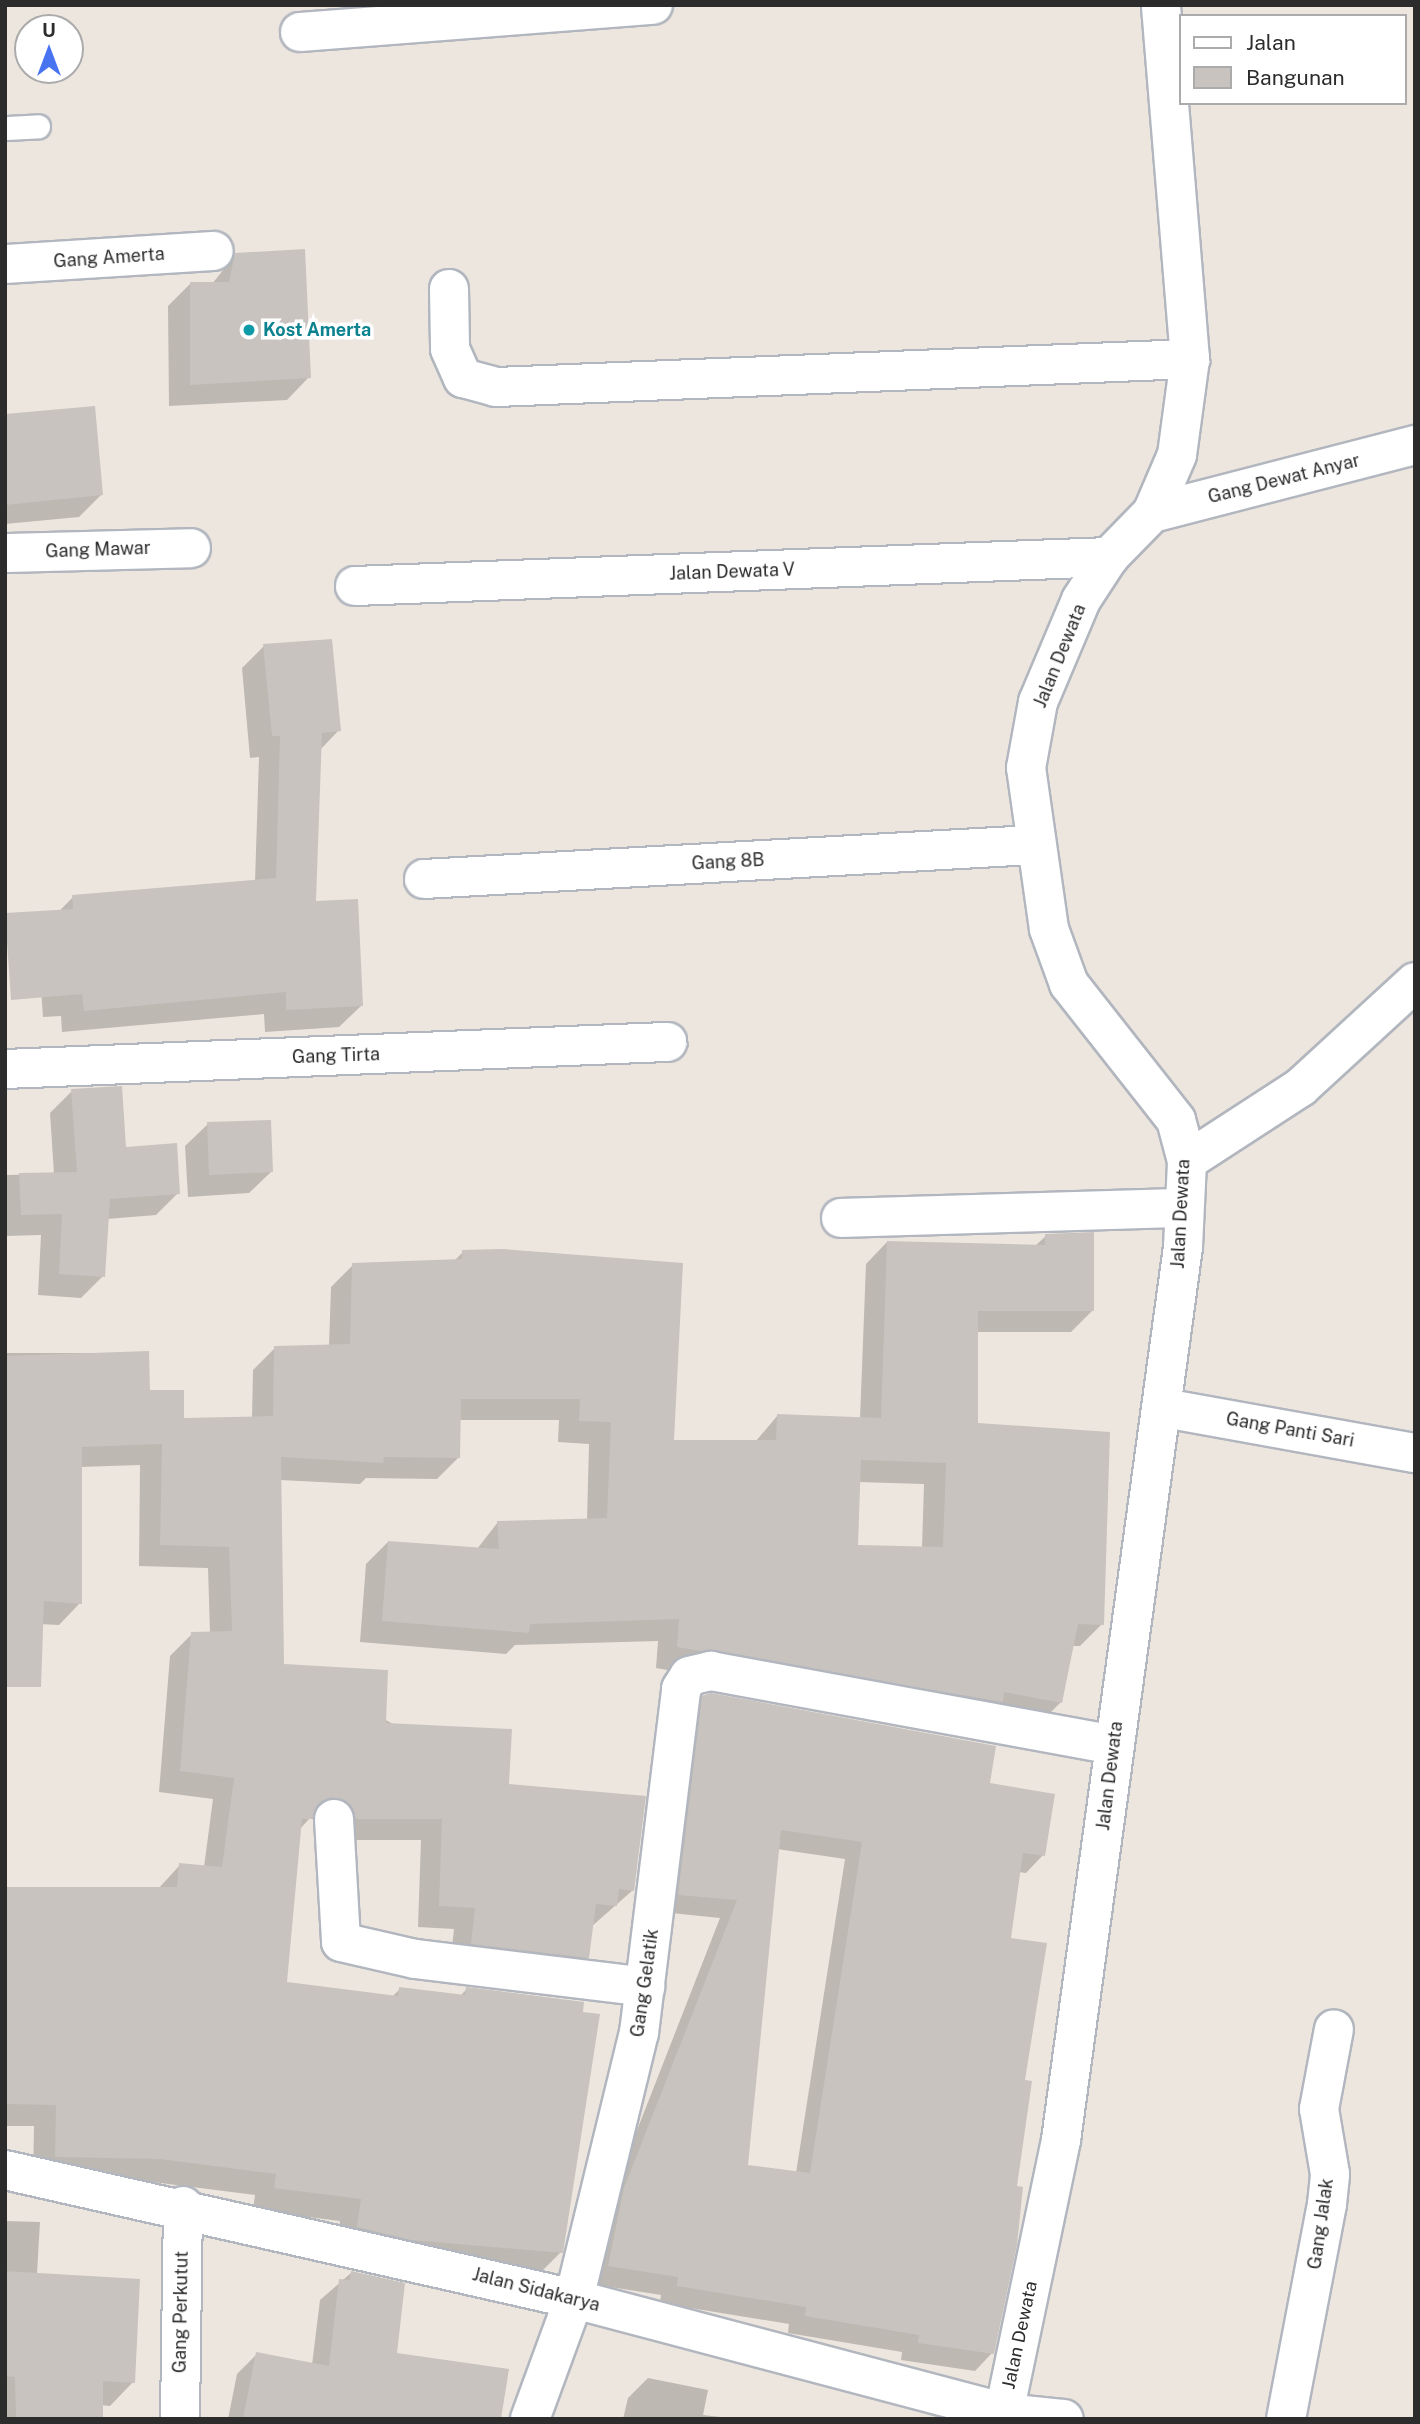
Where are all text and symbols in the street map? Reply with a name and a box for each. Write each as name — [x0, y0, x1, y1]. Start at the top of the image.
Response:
north arrow — [14, 14, 84, 84]
legend — [1178, 14, 1406, 105]
text: U — [42, 19, 56, 41]
text: Jalan — [1246, 30, 1296, 55]
text: Bangunan — [1246, 65, 1345, 90]
street label: Gang Amerta — [53, 243, 165, 273]
place label: Kost Amerta — [263, 319, 371, 341]
marker: Kost Amerta — [241, 322, 257, 338]
street label: Gang Dewat Anyar — [1206, 450, 1362, 508]
street label: Gang Mawar — [45, 537, 151, 563]
street label: Jalan Dewata V — [668, 559, 796, 585]
street label: Jalan Dewata — [1029, 601, 1091, 711]
street label: Gang 8B — [691, 849, 765, 875]
street label: Gang Tirta — [292, 1044, 380, 1068]
street label: Jalan Dewata — [1167, 1159, 1195, 1269]
street label: Gang Panti Sari — [1224, 1408, 1356, 1452]
street label: Jalan Dewata — [1093, 1720, 1127, 1832]
street label: Gang Gelatik — [627, 1927, 663, 2039]
street label: Gang Jalak — [1304, 2177, 1338, 2271]
street label: Gang Perkutut — [169, 2251, 193, 2373]
street label: Jalan Sidakarya — [470, 2264, 602, 2316]
street label: Jalan Dewata — [998, 2279, 1042, 2391]

